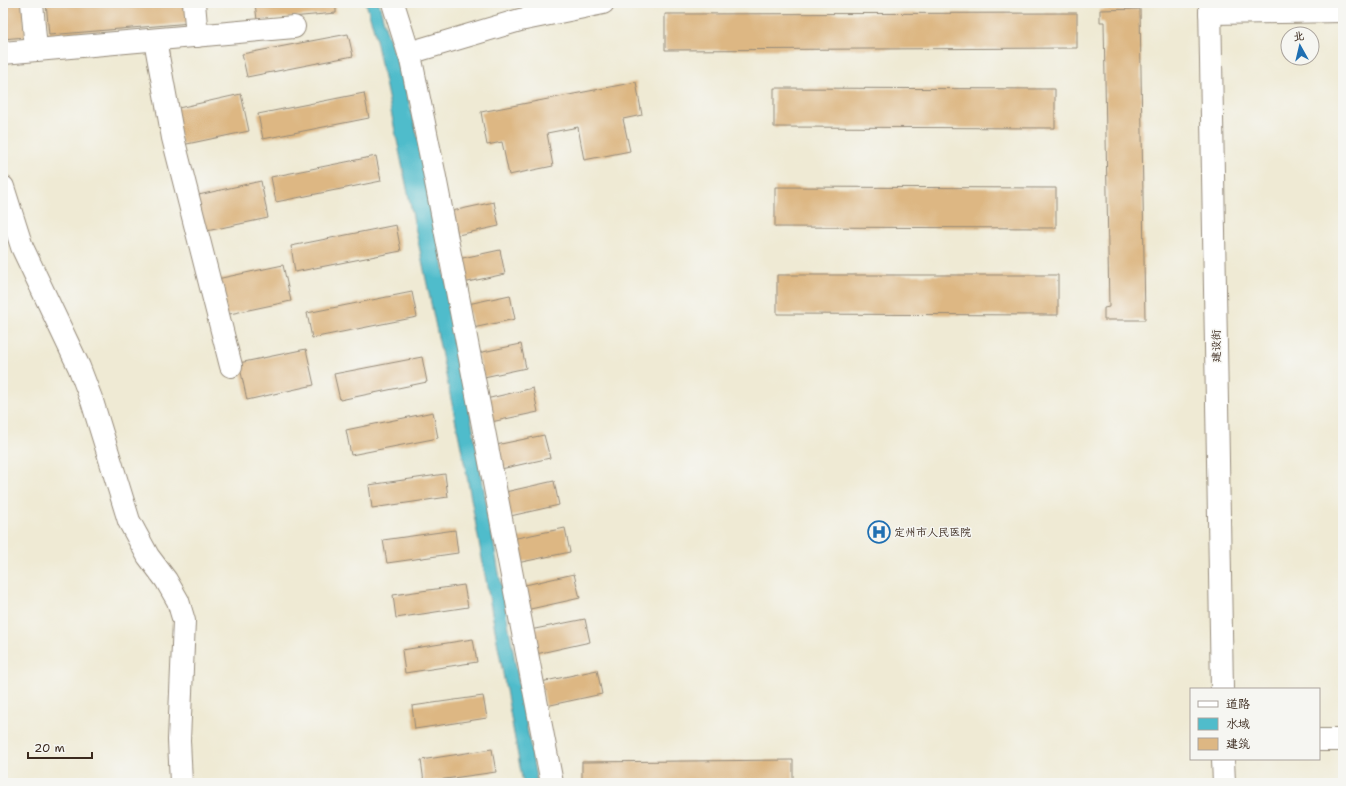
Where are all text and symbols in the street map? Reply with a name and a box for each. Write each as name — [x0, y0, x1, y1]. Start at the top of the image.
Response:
north arrow — [1280, 26, 1320, 66]
text: 北 — [1292, 28, 1305, 45]
street label: 建设街 — [1209, 328, 1224, 363]
hospital icon: 定州市人民医院 — [866, 519, 892, 545]
place label: 定州市人民医院 — [894, 525, 971, 540]
legend — [1190, 688, 1320, 760]
text: 道路 — [1226, 696, 1250, 712]
text: 水域 — [1226, 716, 1250, 732]
scale bar — [28, 734, 92, 760]
text: 建筑 — [1226, 736, 1250, 752]
text: 20 m — [34, 740, 65, 756]

